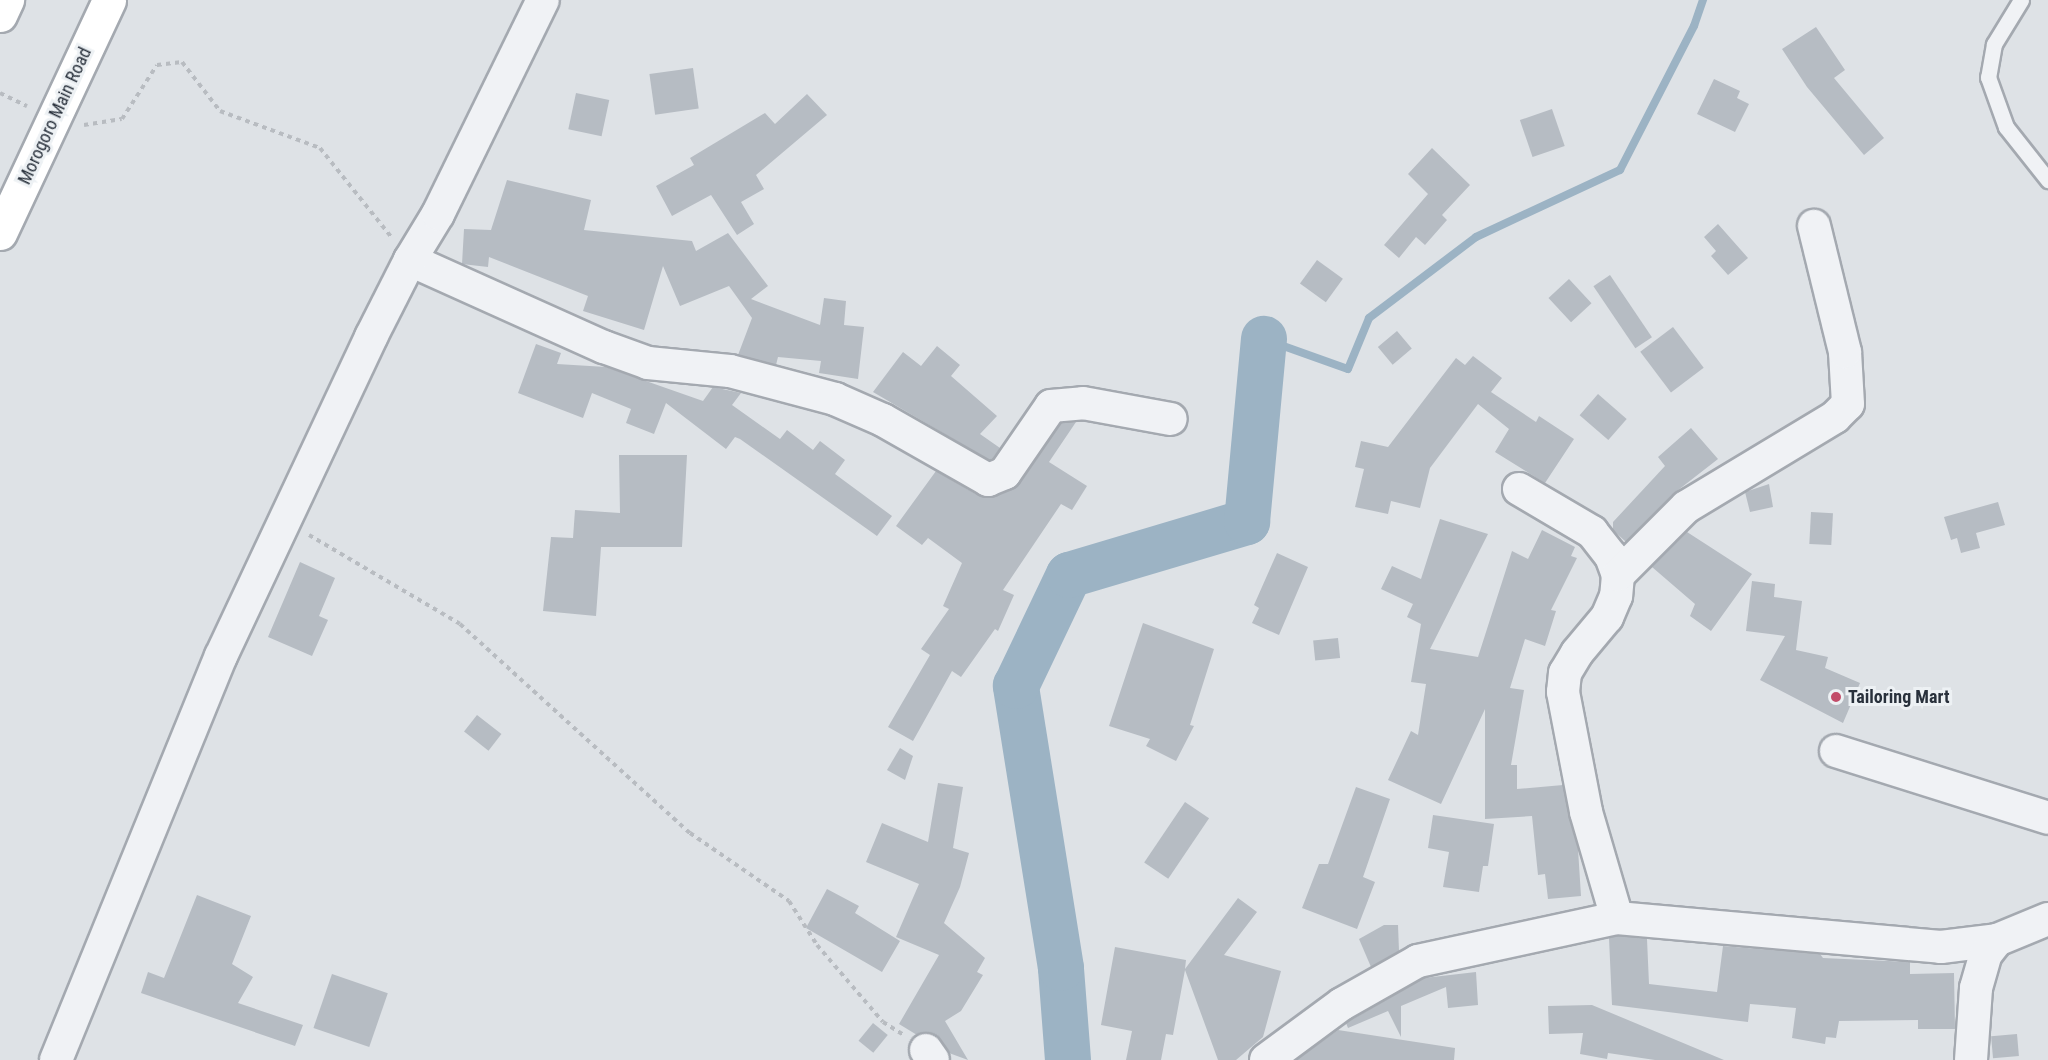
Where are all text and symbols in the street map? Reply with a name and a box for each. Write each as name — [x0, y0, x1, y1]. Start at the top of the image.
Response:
street label: Morogoro Main Road — [14, 44, 96, 188]
place label: Tailoring Mart — [1848, 686, 1949, 708]
marker: Tailoring Mart — [1829, 690, 1843, 704]

